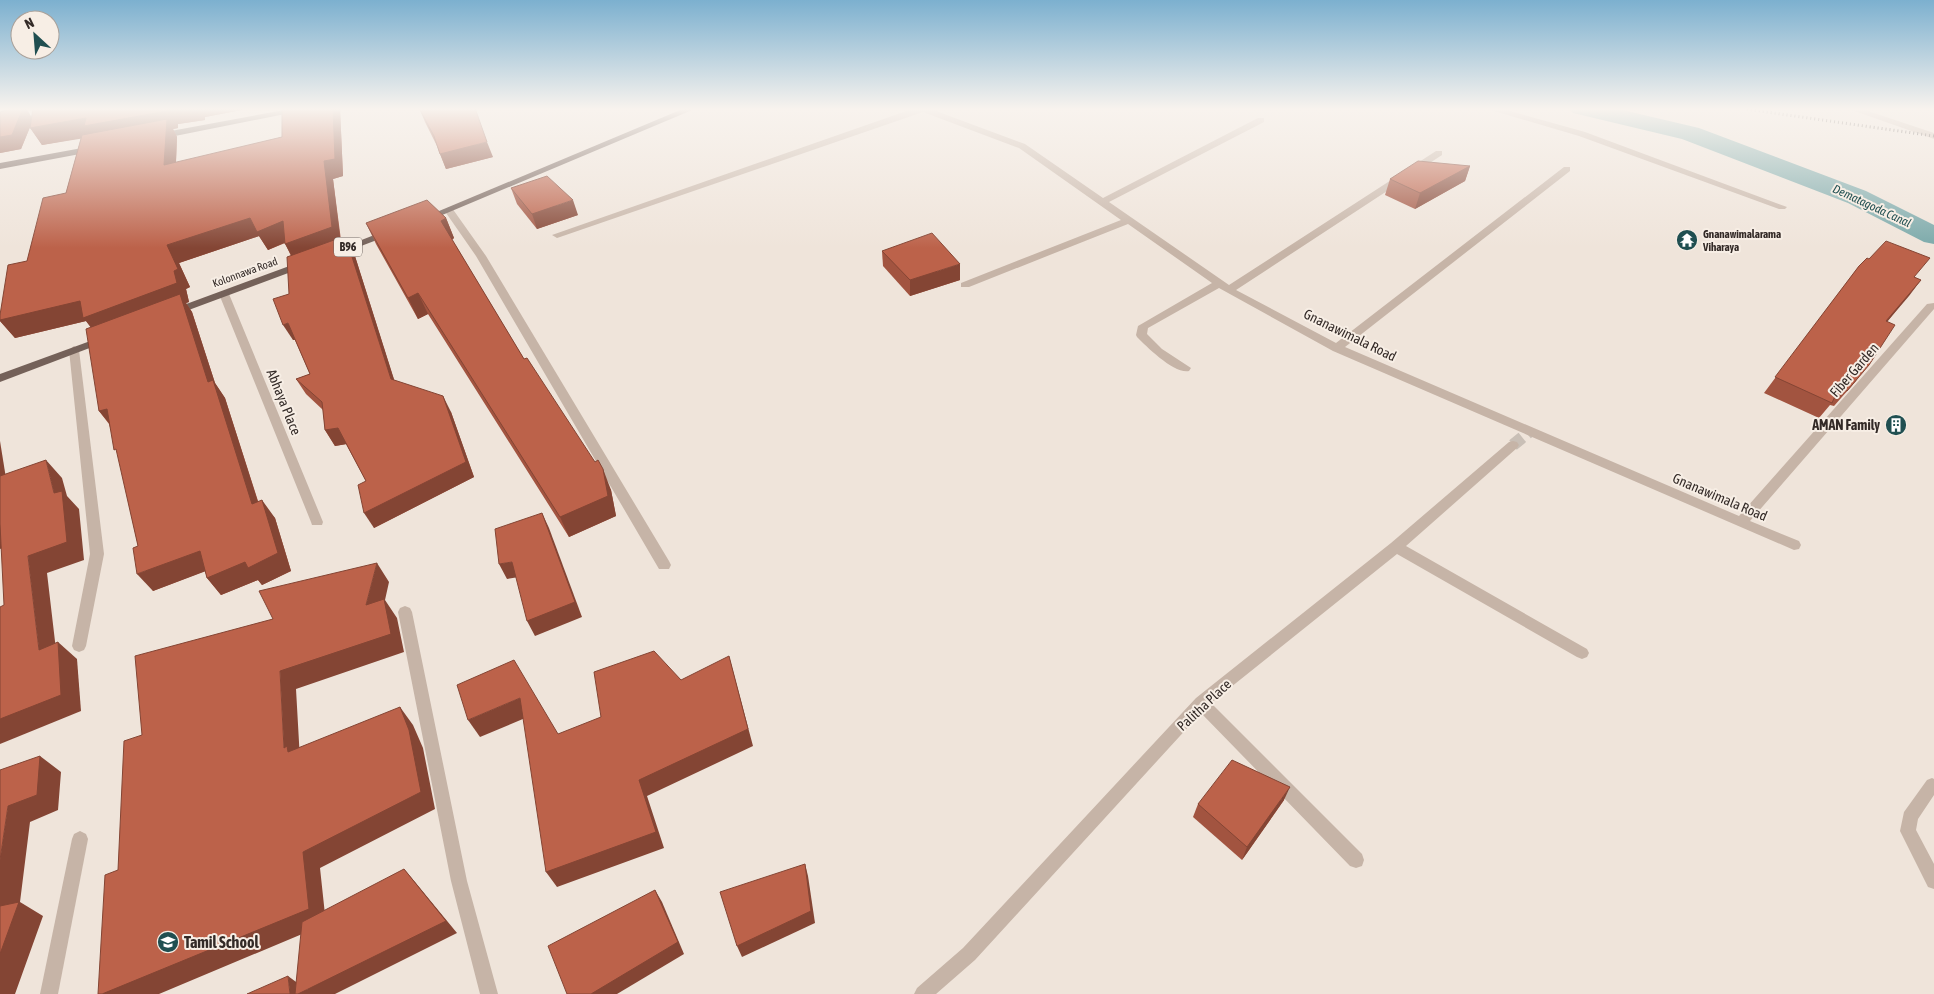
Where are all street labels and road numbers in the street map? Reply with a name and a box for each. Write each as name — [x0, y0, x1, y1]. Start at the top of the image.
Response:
road number: B96 — [334, 238, 362, 256]
street label: Kolonnawa Road — [211, 255, 279, 289]
street label: Gnanawimala Road — [1301, 306, 1399, 364]
street label: Fiber Garden — [1826, 340, 1882, 400]
street label: Abhaya Place — [264, 367, 304, 437]
street label: Gnanawimala Road — [1670, 470, 1770, 524]
street label: Palitha Place — [1174, 676, 1234, 734]

